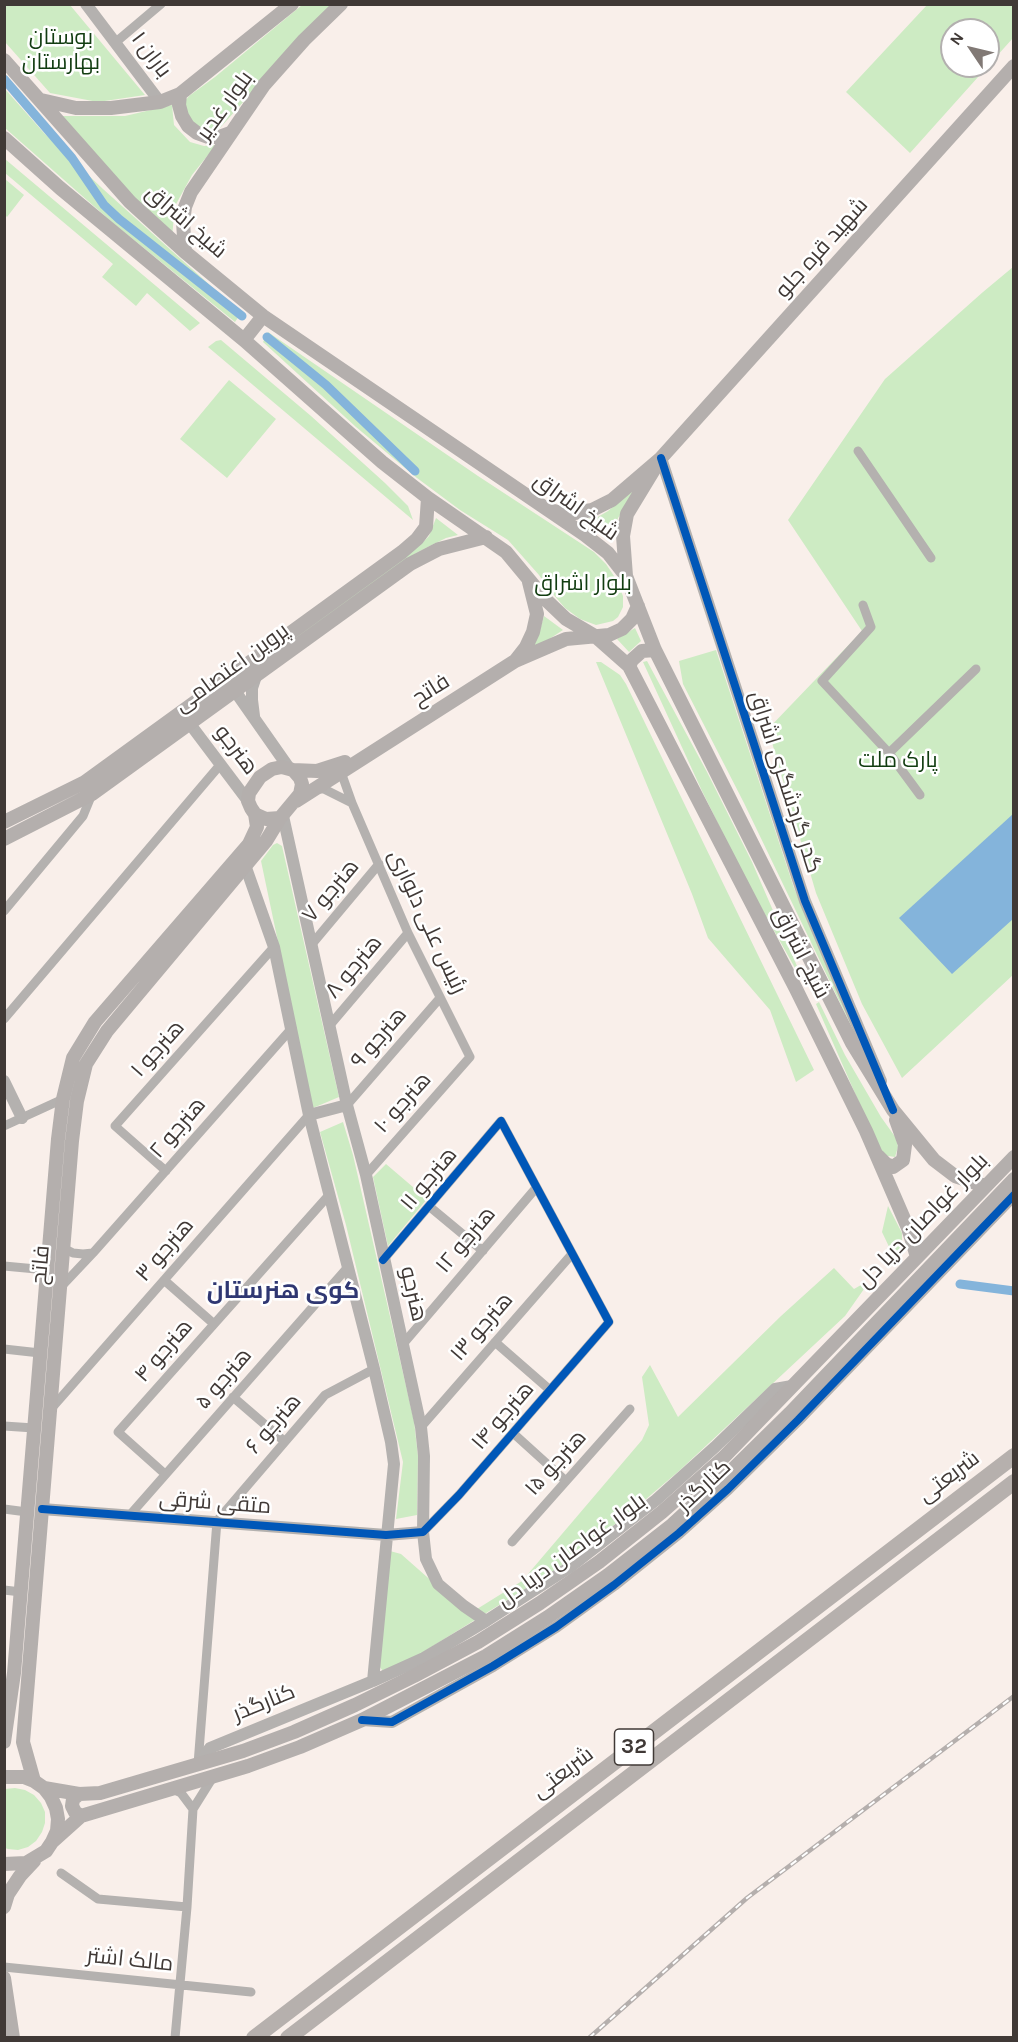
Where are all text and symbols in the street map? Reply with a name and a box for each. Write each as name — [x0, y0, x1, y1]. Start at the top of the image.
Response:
north arrow — [940, 18, 1000, 78]
park label: بوستان بهارستان — [22, 25, 100, 76]
street label: باران ۱ — [125, 27, 177, 83]
text: N — [945, 28, 968, 49]
street label: بلوار غدیر — [191, 66, 259, 146]
street label: شیخ اشراق — [140, 180, 232, 264]
street label: شهید قره جلو — [770, 192, 874, 304]
street label: شیخ اشراق — [528, 467, 624, 547]
park label: بلوار اشراق — [534, 571, 632, 597]
street label: پروین اعتصامی — [170, 618, 294, 718]
street label: فاتح — [407, 668, 455, 712]
street label: گدر گردشگری اشراق — [743, 687, 827, 877]
street label: هنرجو — [209, 720, 263, 780]
park label: پارک ملت — [858, 748, 938, 774]
street label: رئیس علی دلواری — [382, 846, 472, 998]
street label: هنرجو ۷ — [297, 854, 365, 928]
street label: شیخ اشراق — [767, 903, 835, 1003]
street label: هنرجو ۸ — [320, 930, 388, 1004]
street label: هنرجو ۹ — [345, 1002, 413, 1074]
street label: هنرجو ۱ — [126, 1015, 190, 1083]
street label: هنرجو ۱۰ — [369, 1067, 437, 1139]
street label: هنرجو ۲ — [144, 1092, 212, 1164]
street label: هنرجو ۱۱ — [395, 1142, 463, 1216]
street label: بلوار غواصان دریا دل — [852, 1148, 994, 1294]
street label: هنرجو ۱۲ — [430, 1201, 502, 1279]
street label: هنرجو ۳ — [130, 1213, 200, 1287]
street label: فاتح — [26, 1244, 56, 1286]
street label: هنرجو — [394, 1264, 432, 1324]
district label: کوی هنرستان — [207, 1277, 359, 1305]
street label: هنرجو ۱۳ — [445, 1287, 519, 1367]
street label: هنرجو ۴ — [129, 1314, 199, 1388]
street label: هنرجو ۵ — [190, 1343, 258, 1415]
street label: هنرجو ۱۴ — [466, 1376, 540, 1456]
street label: هنرجو ۶ — [241, 1388, 307, 1460]
street label: هنرجو ۱۵ — [520, 1425, 592, 1501]
street label: شریعتی — [913, 1445, 985, 1509]
street label: کنارگذر — [671, 1454, 737, 1518]
street label: متقی شرقی — [158, 1486, 272, 1520]
street label: بلوار غواصان دریا دل — [492, 1488, 652, 1614]
street label: کنارگذر — [229, 1679, 299, 1727]
road number: 32 — [614, 1729, 654, 1765]
street label: شریعتی — [527, 1741, 599, 1805]
street label: مالک اشتر — [85, 1942, 175, 1978]

